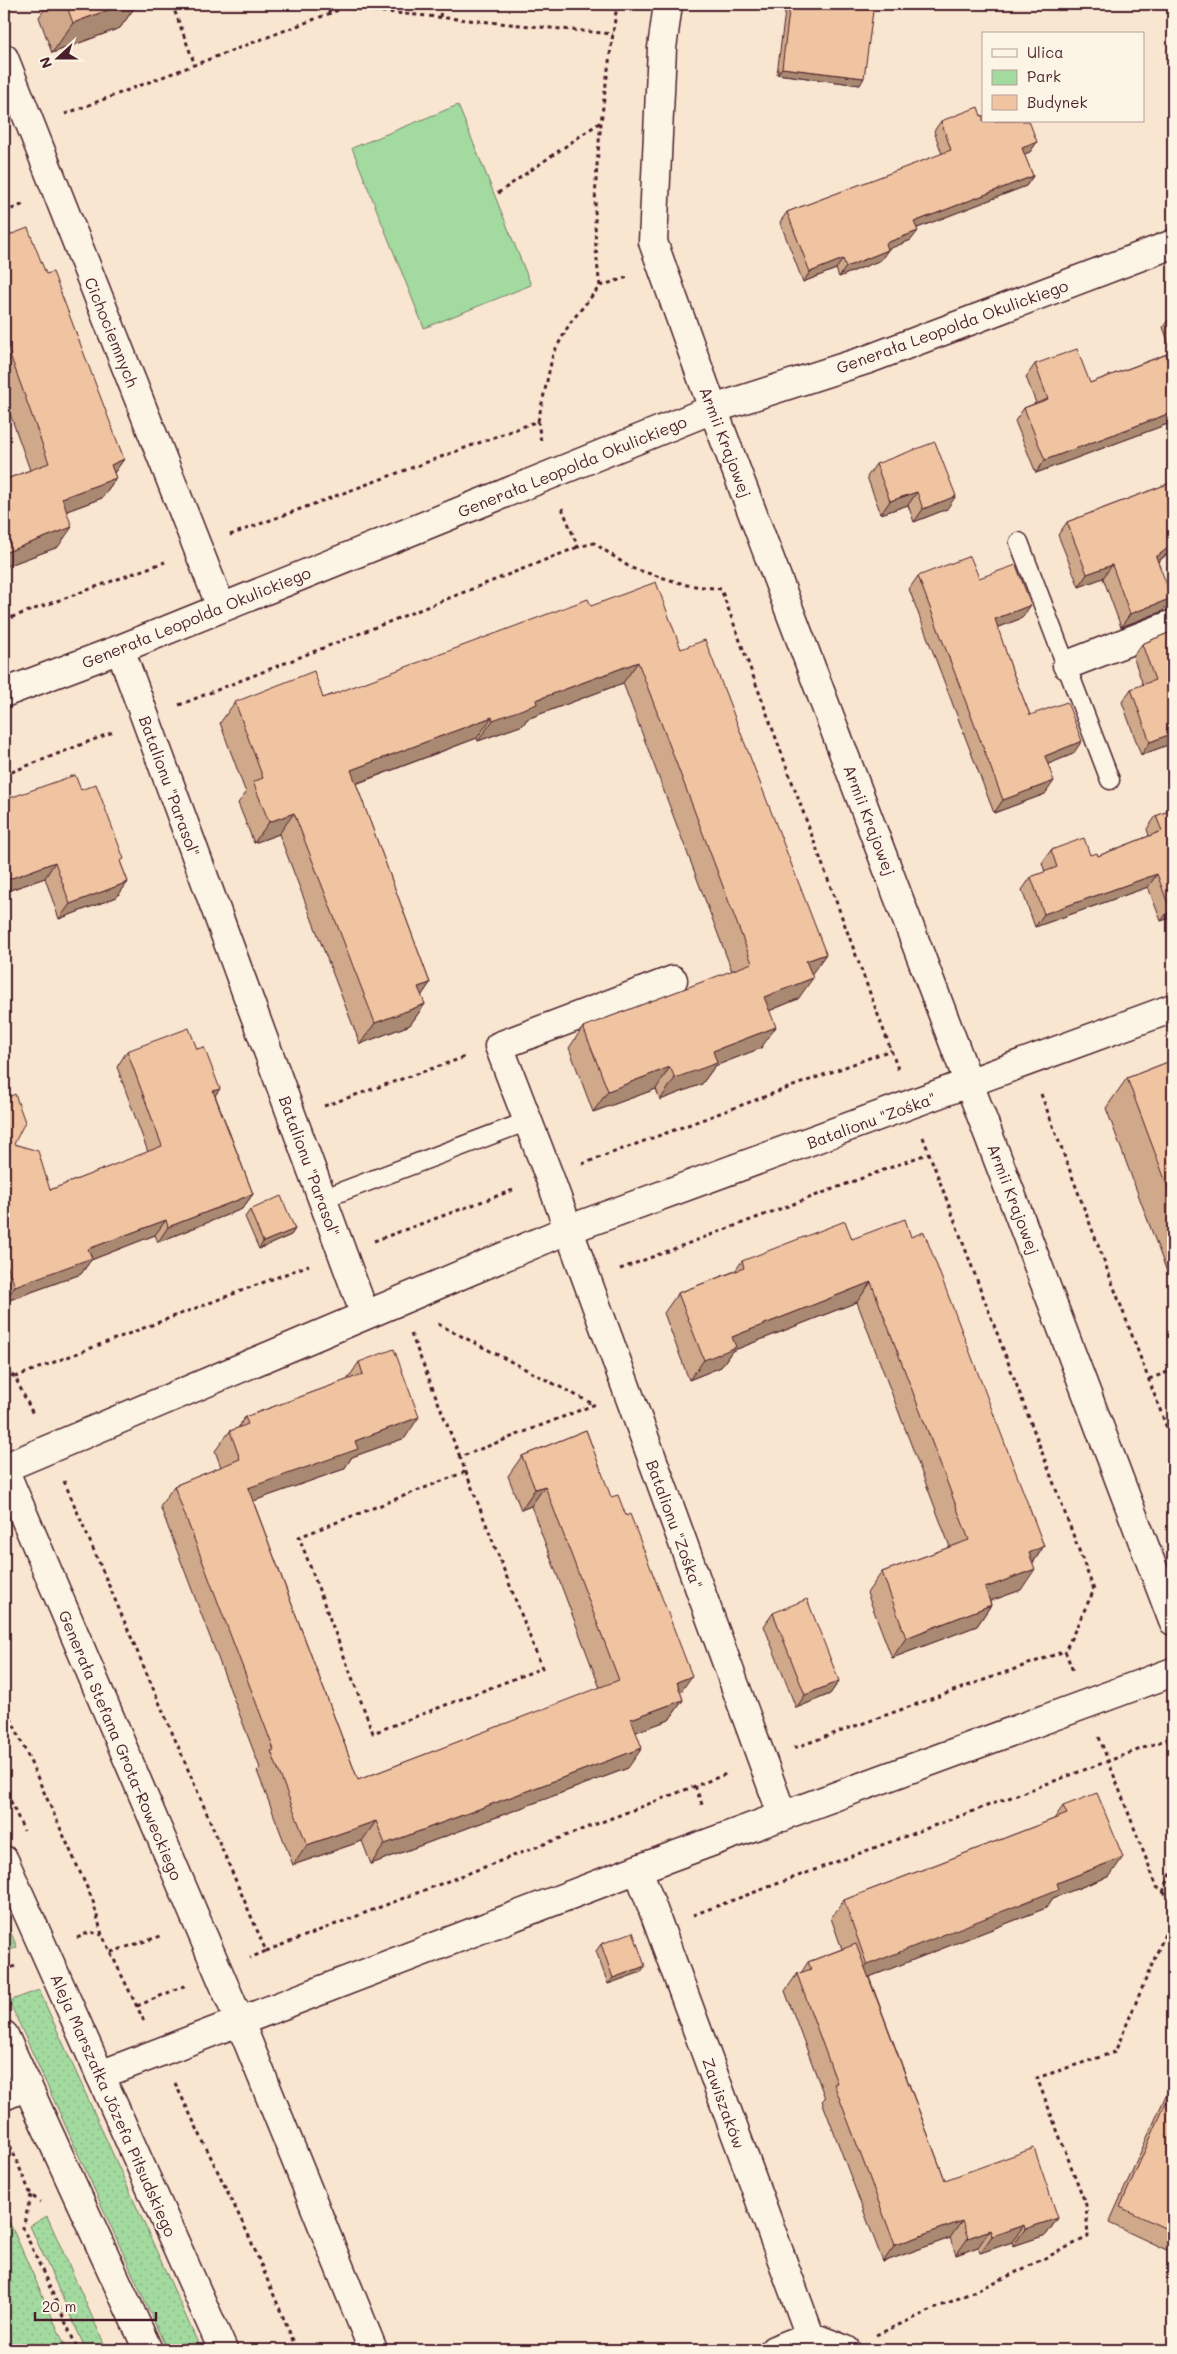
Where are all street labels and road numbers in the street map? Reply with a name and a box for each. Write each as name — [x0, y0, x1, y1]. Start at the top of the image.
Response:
street label: Cichociemnych — [80, 274, 144, 390]
street label: Generała Leopolda Okulickiego — [833, 274, 1071, 378]
street label: Armii Krajowej — [695, 384, 757, 500]
street label: Generała Leopolda Okulickiego — [454, 410, 690, 522]
street label: Generała Leopolda Okulickiego — [78, 561, 314, 673]
street label: Batalionu "Parasol" — [135, 713, 205, 859]
street label: Armii Krajowej — [839, 762, 901, 878]
street label: Batalionu "Zośka" — [804, 1087, 938, 1153]
street label: Batalionu "Parasol" — [275, 1093, 345, 1239]
street label: Armii Krajowej — [983, 1141, 1045, 1257]
street label: Batalionu "Zośka" — [642, 1457, 708, 1591]
street label: Generała Stefana Grota-Roweckiego — [54, 1607, 188, 1883]
street label: Aleja Marszałka Józefa Piłsudskiego — [46, 1970, 182, 2240]
street label: Zawiszaków — [698, 2055, 750, 2151]

